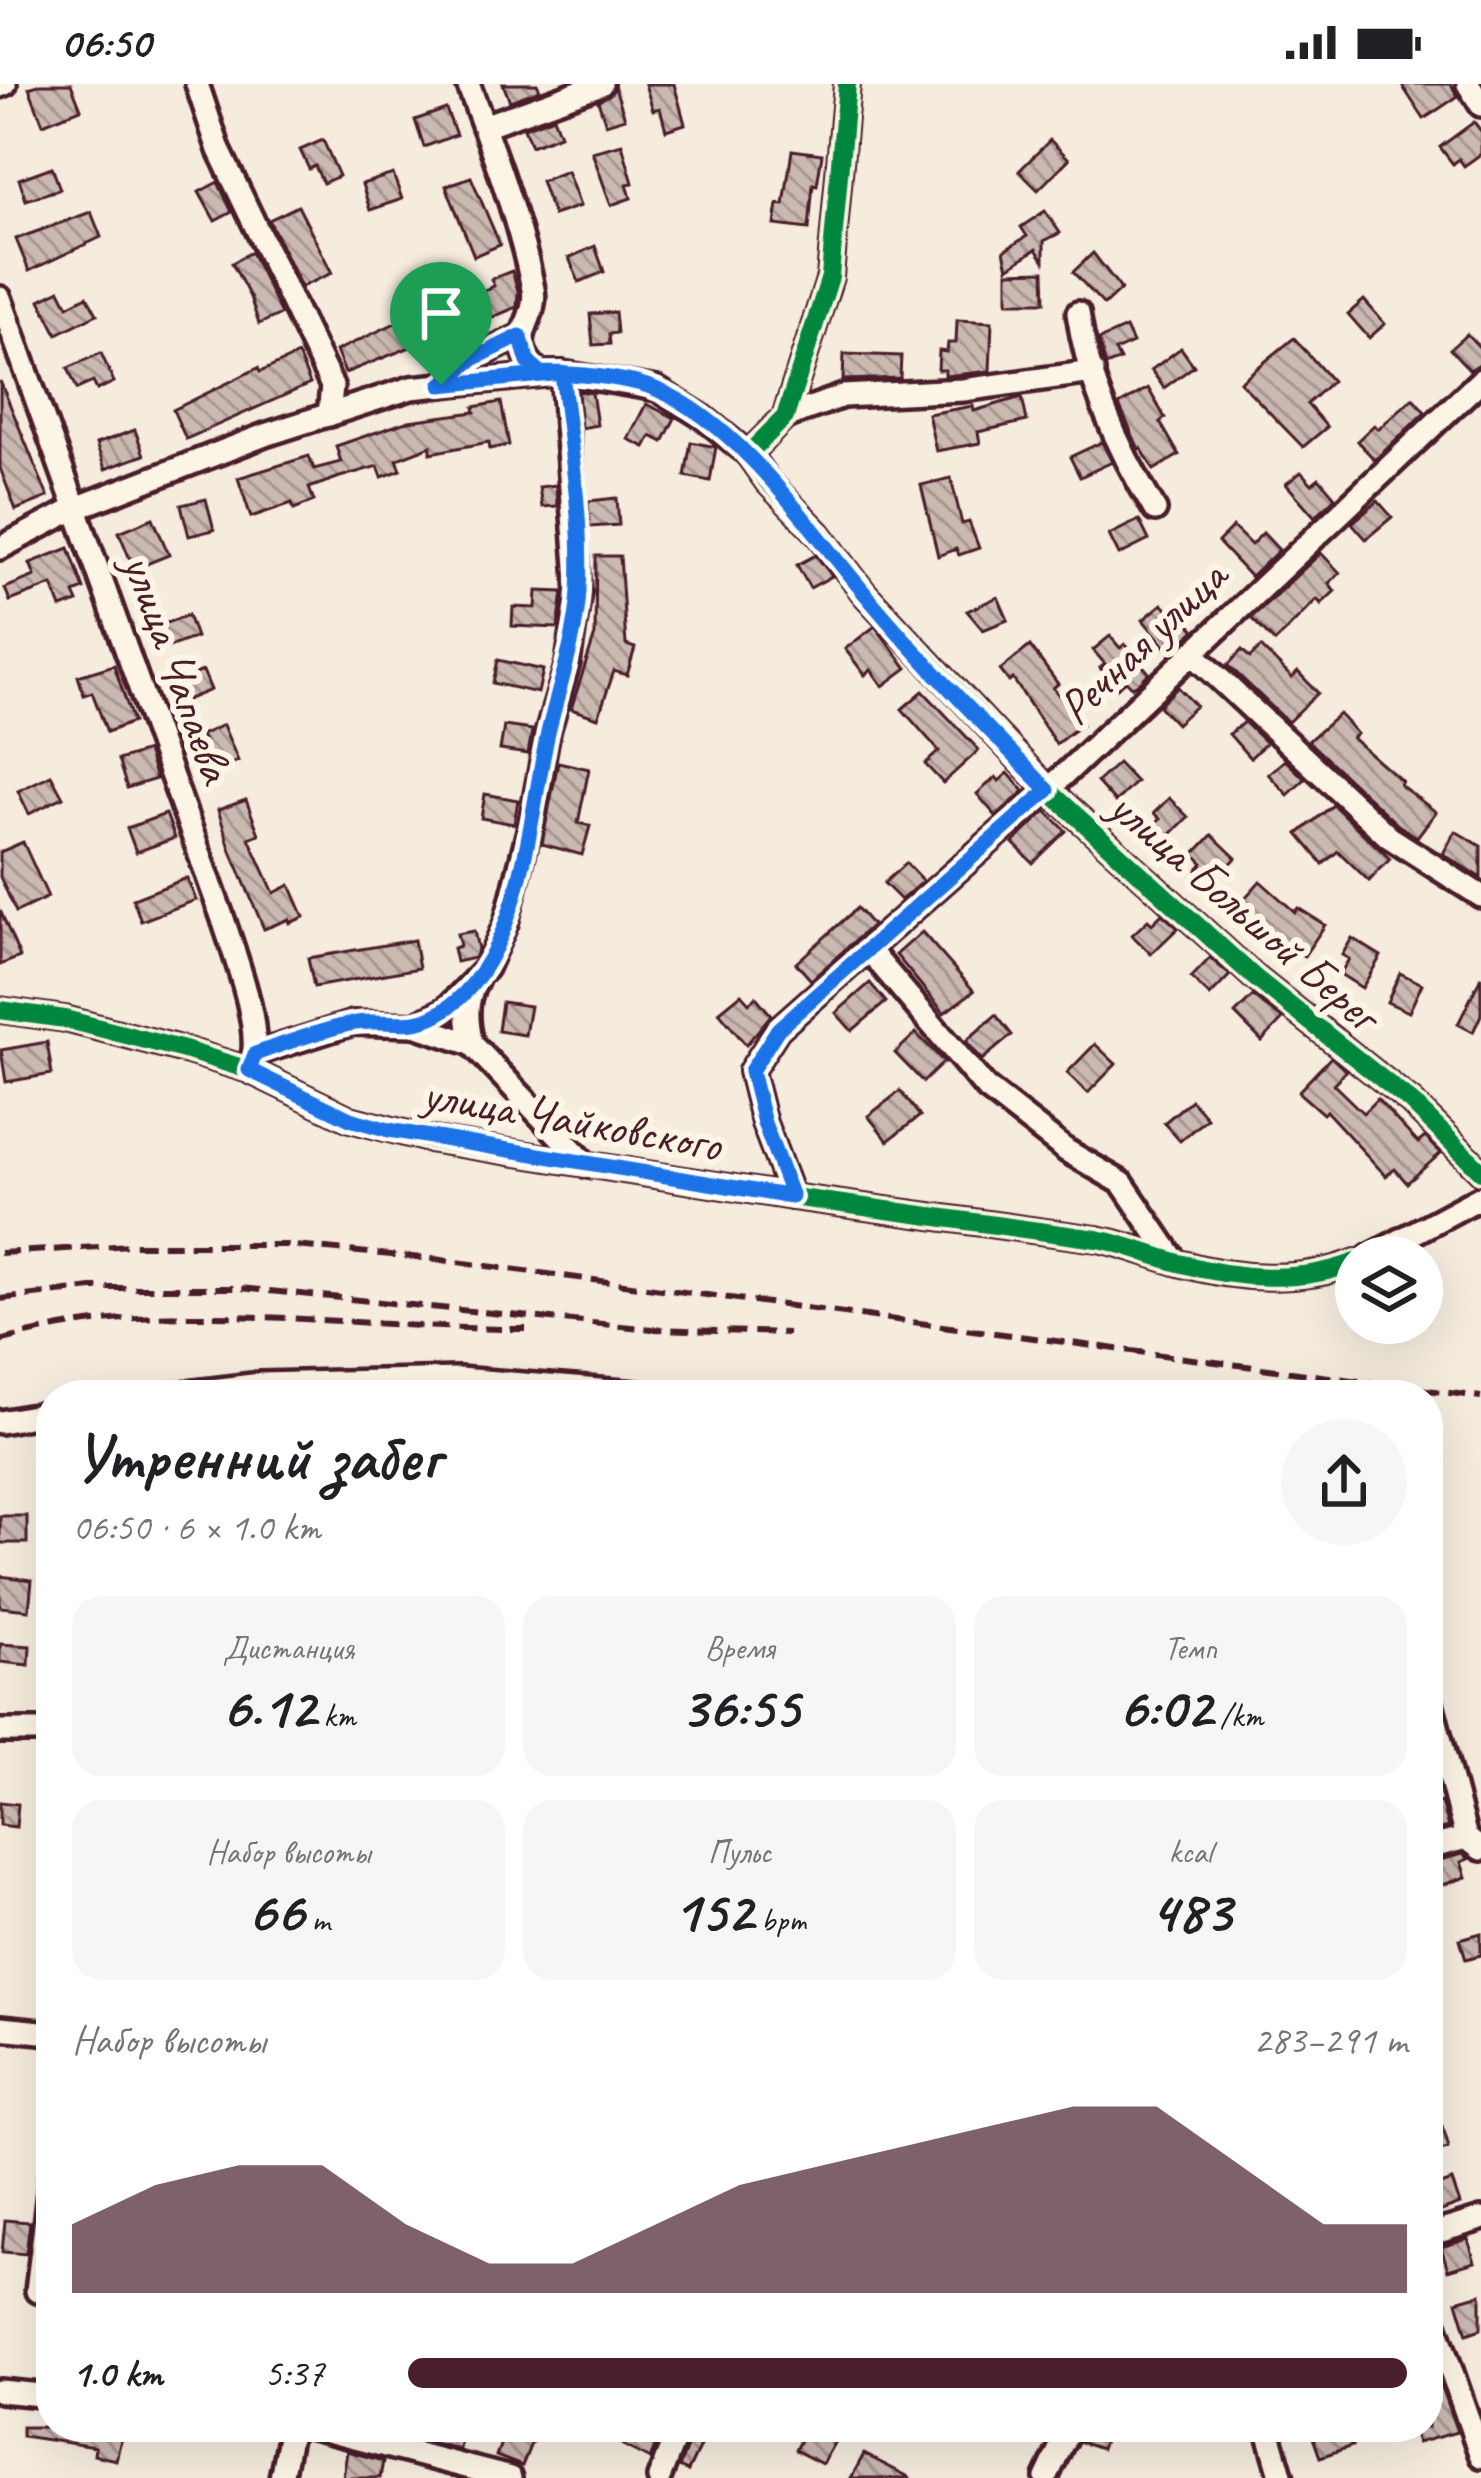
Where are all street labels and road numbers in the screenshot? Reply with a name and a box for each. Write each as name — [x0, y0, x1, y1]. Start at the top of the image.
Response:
street label: улица Чапаева — [108, 543, 248, 793]
street label: Речная улица — [1045, 544, 1242, 737]
street label: улица Большой Берег — [1095, 775, 1396, 1047]
street label: улица Чайковского — [415, 1063, 728, 1175]

